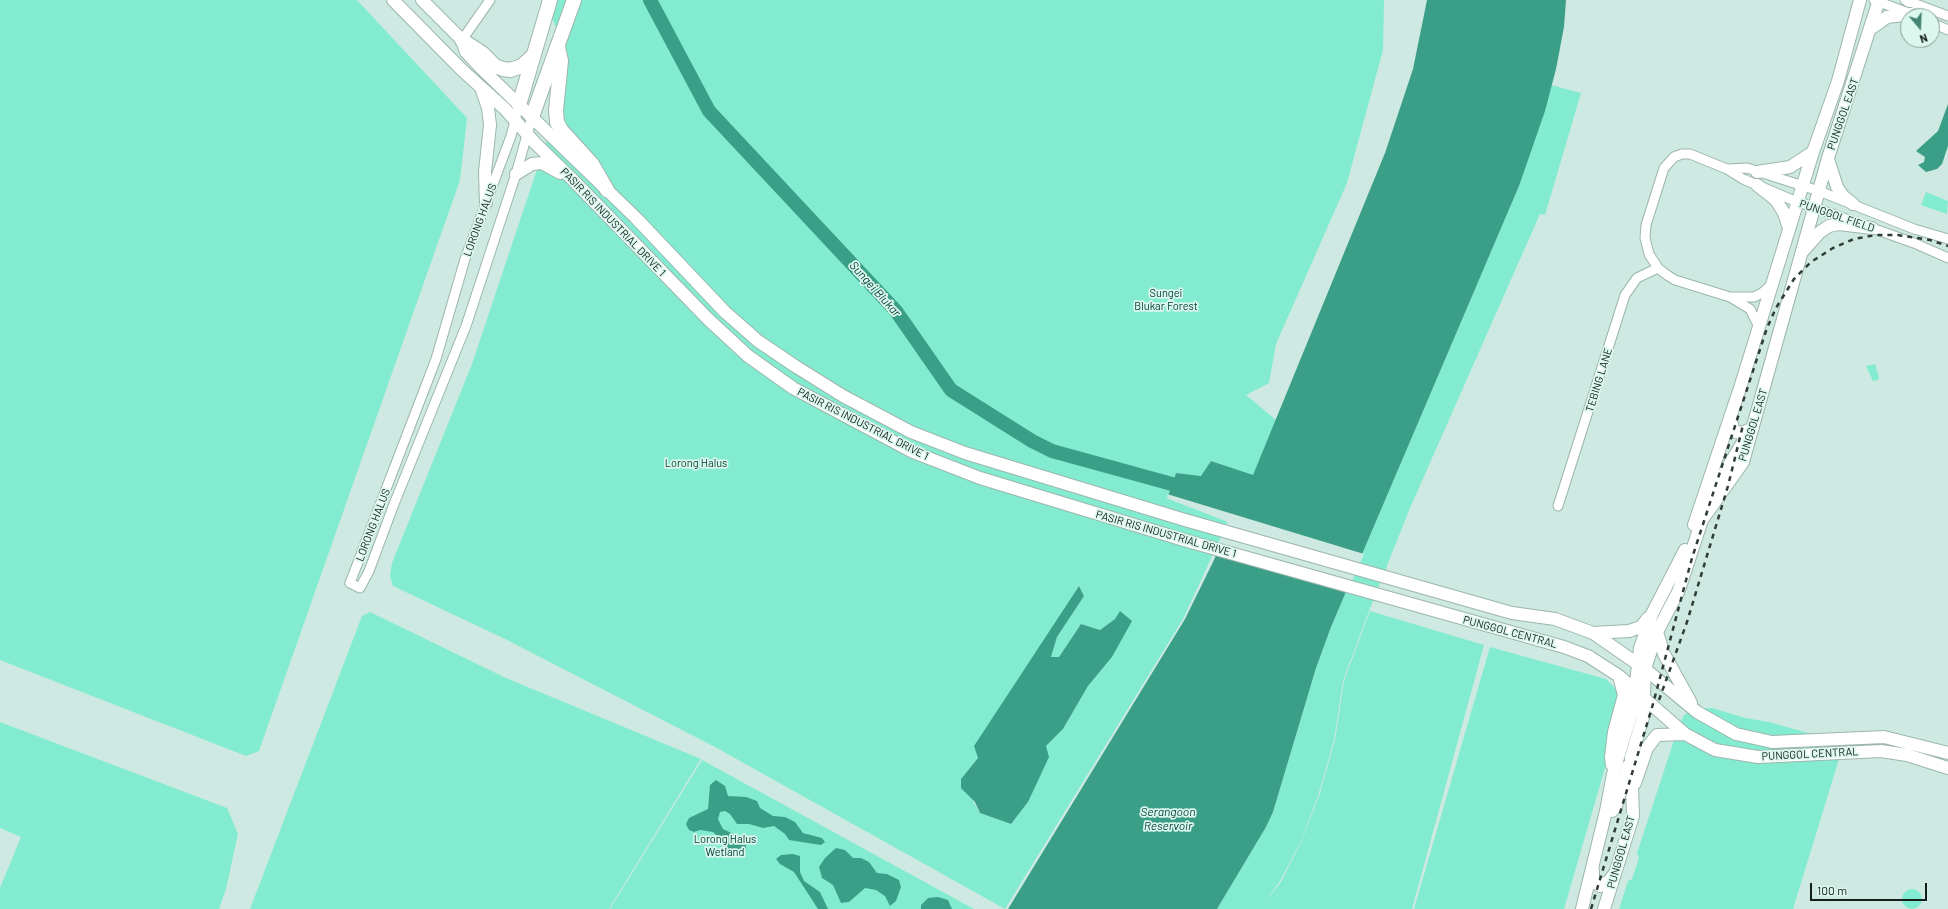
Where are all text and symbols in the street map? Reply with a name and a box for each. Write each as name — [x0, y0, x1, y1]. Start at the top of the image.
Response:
north arrow — [1900, 8, 1940, 48]
text: N — [1918, 32, 1929, 46]
street label: PUNGGOL EAST — [1825, 76, 1861, 152]
street label: PASIR RIS INDUSTRIAL DRIVE 1 — [558, 165, 668, 279]
street label: LORONG HALUS — [461, 182, 499, 258]
street label: PUNGGOL FIELD — [1798, 197, 1876, 235]
water label: Sungei Blukar — [846, 258, 904, 320]
park label: Sungei Blukar Forest — [1134, 286, 1198, 312]
street label: TEBING LANE — [1583, 346, 1615, 414]
street label: PASIR RIS INDUSTRIAL DRIVE 1 — [795, 385, 931, 463]
street label: PUNGGOL EAST — [1736, 387, 1770, 463]
park label: Lorong Halus — [665, 456, 727, 470]
street label: LORONG HALUS — [353, 487, 393, 563]
street label: PASIR RIS INDUSTRIAL DRIVE 1 — [1094, 508, 1238, 560]
street label: PUNGGOL CENTRAL — [1461, 613, 1559, 651]
street label: PUNGGOL CENTRAL — [1761, 745, 1859, 763]
water label: Serangoon Reservoir — [1141, 805, 1195, 833]
street label: PUNGGOL EAST — [1604, 814, 1638, 890]
park label: Lorong Halus Wetland — [694, 832, 756, 858]
scale bar — [1812, 875, 1929, 901]
text: 100 m — [1817, 883, 1847, 897]

